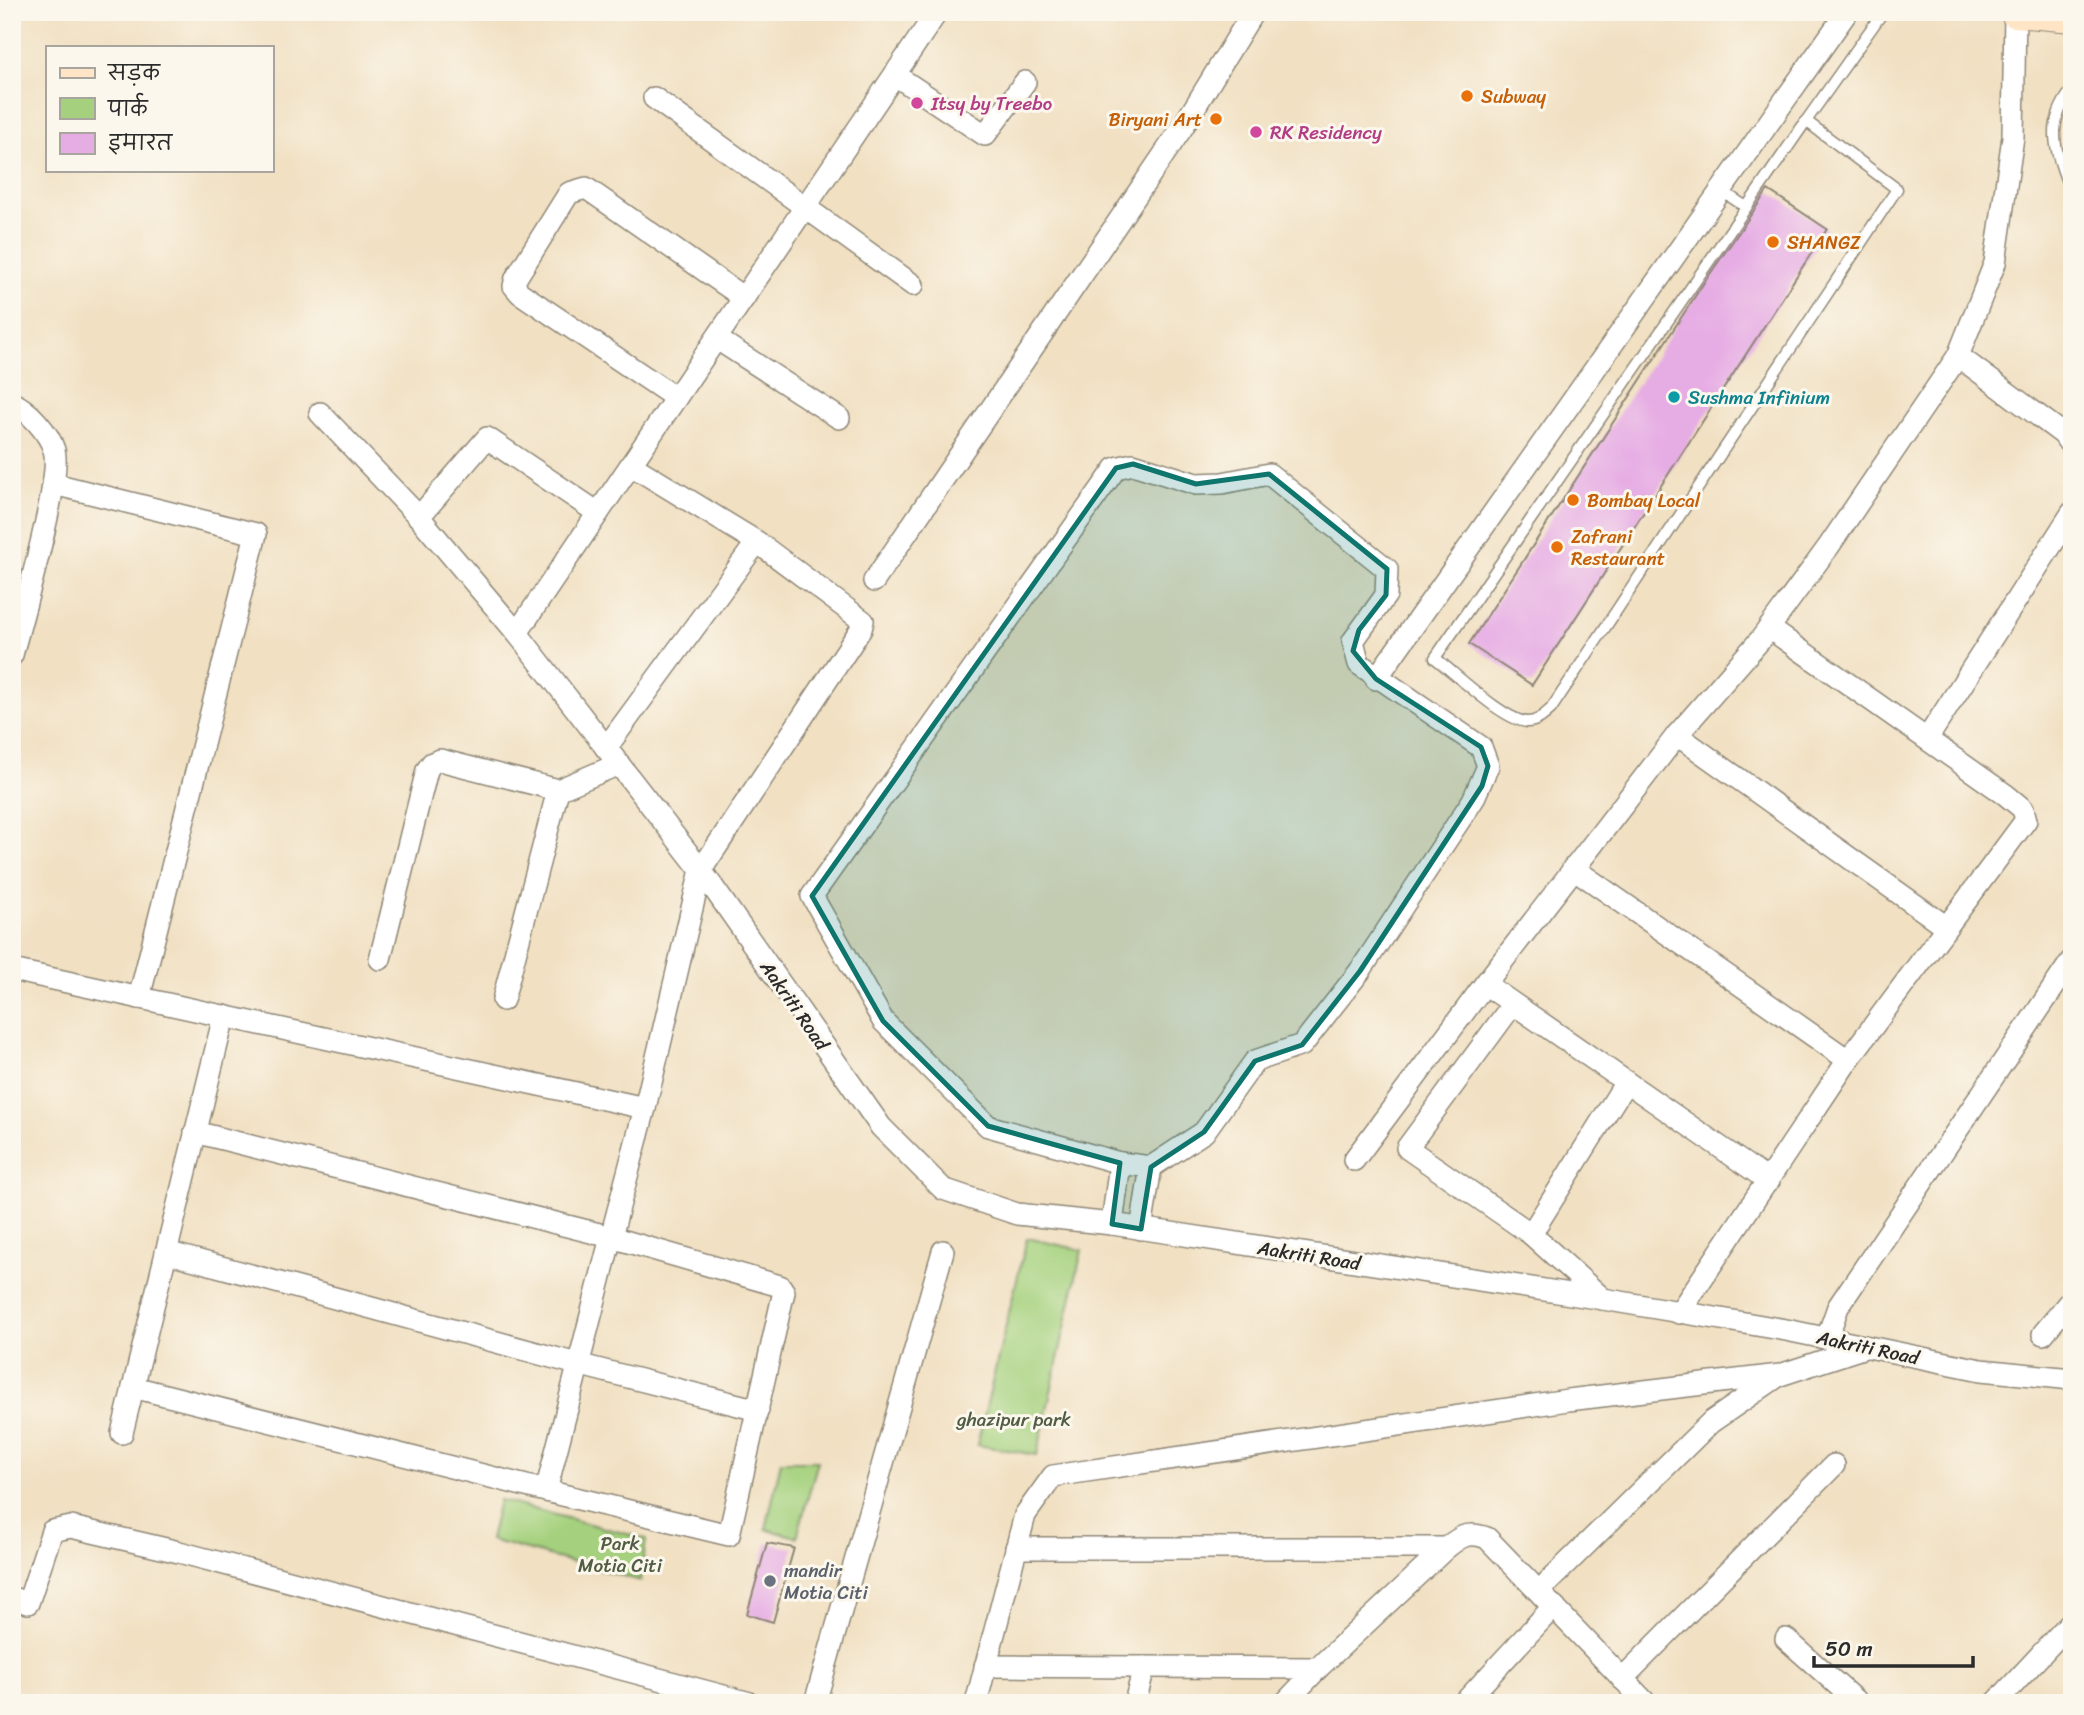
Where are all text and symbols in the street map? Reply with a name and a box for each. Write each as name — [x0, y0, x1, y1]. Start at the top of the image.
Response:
legend — [46, 46, 273, 172]
text: सड़क — [107, 54, 161, 92]
place label: Subway — [1481, 80, 1546, 113]
place label: Itsy by Treebo — [930, 87, 1052, 120]
marker: Subway — [1459, 88, 1475, 104]
text: पार्क — [107, 90, 149, 128]
marker: Itsy by Treebo — [909, 95, 925, 111]
place label: Biryani Art — [1109, 103, 1202, 136]
marker: Biryani Art — [1208, 111, 1224, 127]
place label: RK Residency — [1270, 116, 1382, 149]
text: इमारत — [108, 124, 174, 162]
marker: RK Residency — [1248, 124, 1264, 140]
place label: SHANGZ — [1787, 226, 1861, 259]
marker: SHANGZ — [1765, 234, 1781, 250]
place label: Sushma Infinium — [1688, 381, 1830, 414]
marker: Sushma Infinium — [1666, 389, 1682, 405]
place label: Bombay Local — [1587, 484, 1701, 517]
marker: Bombay Local — [1565, 492, 1581, 508]
place label: Zafrani Restaurant — [1571, 520, 1665, 575]
marker: Zafrani Restaurant — [1549, 539, 1565, 555]
street label: Aakriti Road — [751, 953, 839, 1059]
street label: Aakriti Road — [1254, 1231, 1365, 1280]
street label: Aakriti Road — [1813, 1320, 1924, 1375]
park label: ghazipur park — [955, 1403, 1071, 1436]
park label: Park Motia Citi — [578, 1527, 663, 1582]
place label: mandir Motia Citi — [784, 1554, 869, 1609]
marker: mandir Motia Citi — [762, 1573, 778, 1589]
scale bar — [1814, 1624, 1974, 1668]
text: 50 m — [1825, 1630, 1873, 1668]

